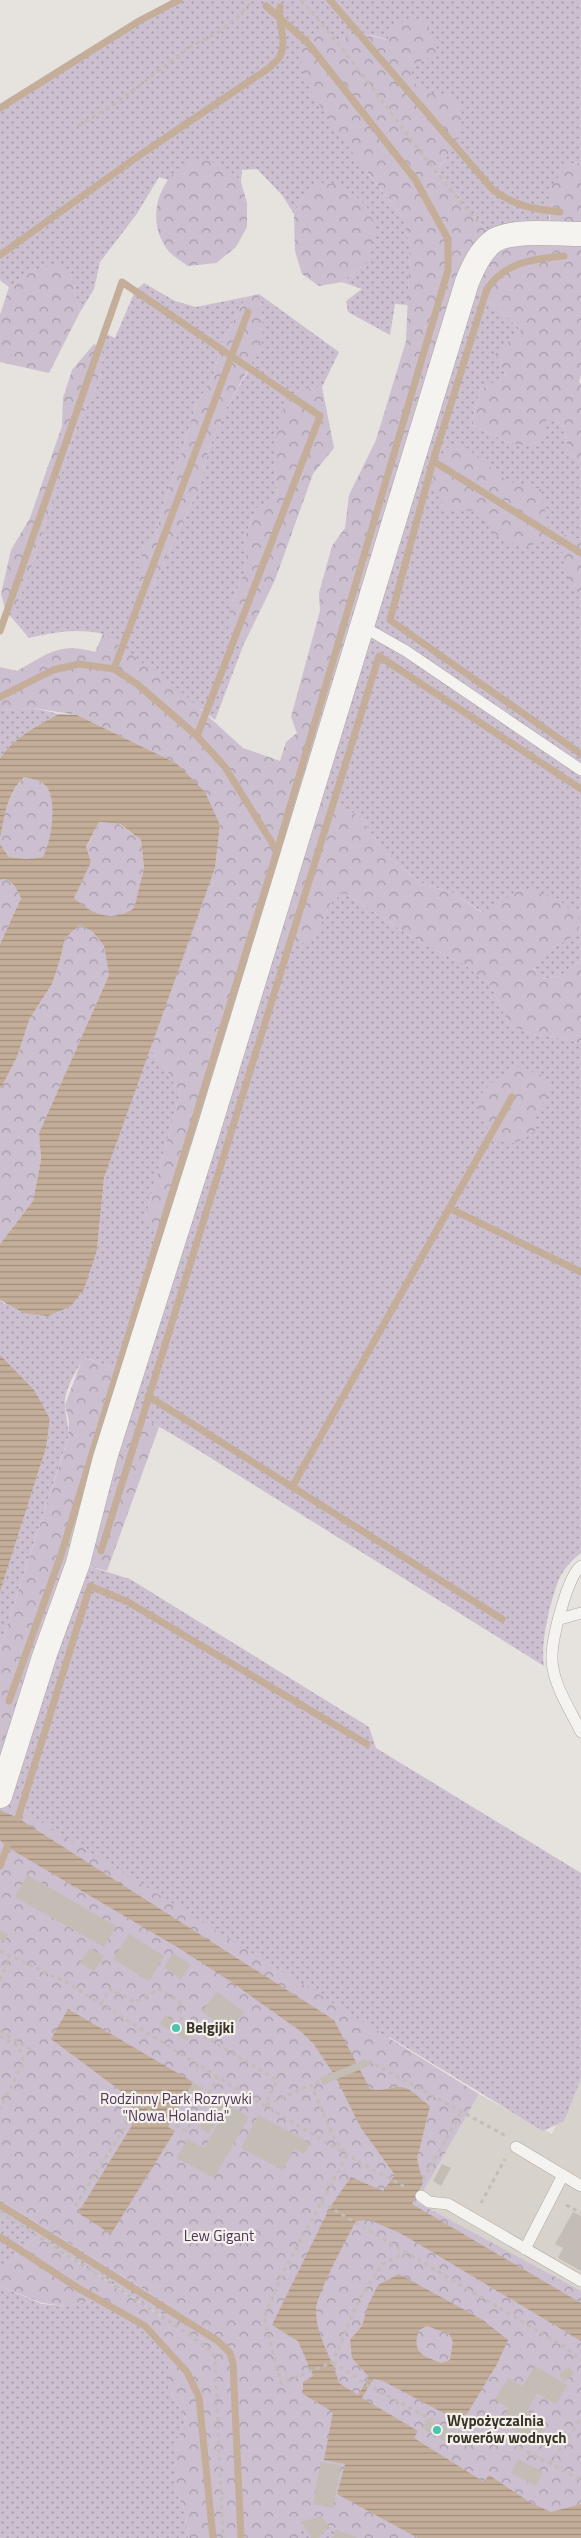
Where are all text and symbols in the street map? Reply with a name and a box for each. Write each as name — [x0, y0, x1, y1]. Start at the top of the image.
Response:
place label: Belgijki — [186, 2016, 234, 2039]
marker: Belgijki — [170, 2022, 182, 2034]
park label: Rodzinny Park Rozrywki "Nowa Holandia" — [100, 2087, 252, 2127]
park label: Lew Gigant — [184, 2224, 255, 2247]
place label: Wypożyczalnia rowerów wodnych — [447, 2409, 567, 2449]
marker: Wypożyczalnia rowerów wodnych — [431, 2424, 443, 2436]

